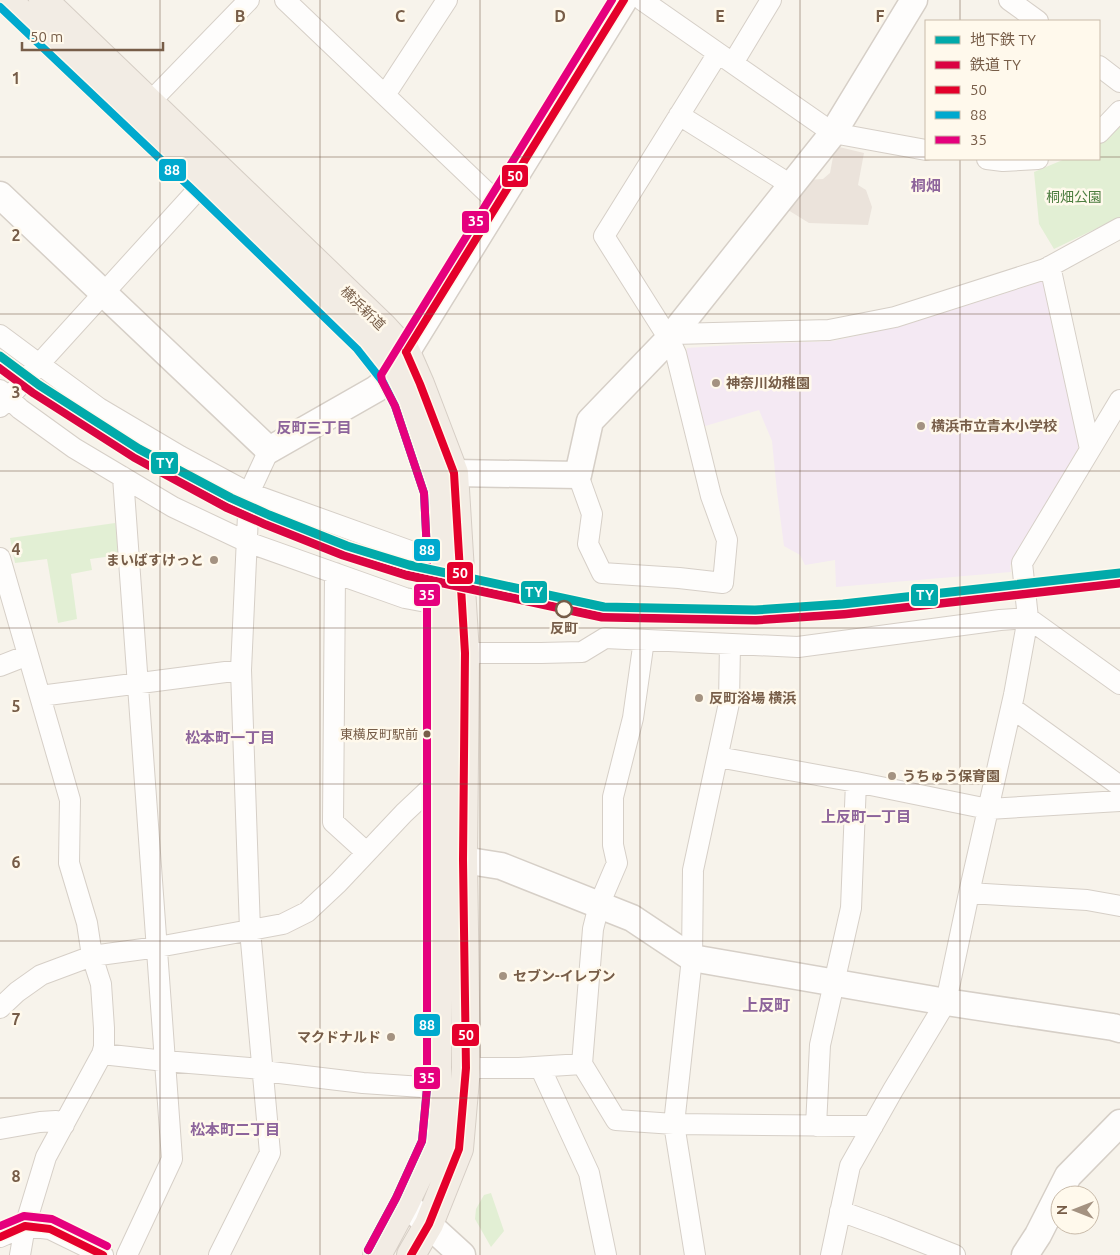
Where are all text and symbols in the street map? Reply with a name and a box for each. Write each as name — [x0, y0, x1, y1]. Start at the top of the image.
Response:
text: B — [235, 7, 245, 25]
text: C — [395, 7, 405, 25]
text: D — [554, 7, 566, 25]
text: E — [715, 7, 725, 25]
text: F — [876, 7, 885, 25]
scale bar — [22, 20, 164, 52]
legend — [925, 20, 1100, 160]
text: 50 m — [30, 28, 63, 45]
text: 地下鉄 TY — [970, 31, 1036, 48]
text: 鉄道 TY — [970, 56, 1021, 73]
text: 1 — [11, 69, 21, 87]
text: 50 — [970, 81, 987, 98]
text: 88 — [970, 106, 987, 123]
text: 35 — [970, 131, 987, 148]
line badge: 88 — [158, 158, 187, 182]
text: 88 — [164, 162, 180, 178]
line badge: 50 — [501, 164, 529, 188]
text: 50 — [507, 168, 523, 184]
district label: 桐畑 — [911, 177, 941, 194]
park label: 桐畑公園 — [1046, 189, 1102, 205]
line badge: 35 — [461, 210, 490, 234]
text: 35 — [468, 213, 484, 229]
text: 2 — [11, 226, 21, 244]
street label: 横浜新道 — [337, 283, 389, 333]
place label: 神奈川幼稚園 — [726, 375, 810, 391]
marker: 神奈川幼稚園 — [710, 377, 722, 389]
text: 3 — [11, 383, 21, 401]
place label: 横浜市立青木小学校 — [931, 418, 1057, 434]
district label: 反町三丁目 — [276, 419, 352, 436]
marker: 横浜市立青木小学校 — [915, 420, 927, 432]
line badge: TY — [150, 451, 179, 475]
text: TY — [156, 455, 174, 471]
line badge: 88 — [413, 538, 441, 562]
text: 4 — [11, 540, 21, 558]
text: 88 — [419, 542, 435, 558]
place label: まいばすけっと — [106, 552, 204, 568]
marker: まいばすけっと — [208, 554, 220, 566]
line badge: 50 — [446, 561, 474, 585]
text: 50 — [452, 565, 468, 581]
line badge: TY — [520, 580, 548, 604]
line badge: 35 — [413, 583, 441, 607]
line badge: TY — [910, 583, 939, 607]
text: TY — [525, 584, 543, 600]
text: 35 — [419, 587, 435, 603]
text: TY — [916, 587, 934, 603]
marker: 反町 — [555, 600, 573, 618]
place label: 反町 — [550, 620, 578, 636]
place label: 反町浴場 横浜 — [709, 690, 796, 706]
marker: 反町浴場 横浜 — [693, 692, 705, 704]
text: 5 — [11, 697, 21, 715]
place label: 東横反町駅前 — [340, 727, 418, 741]
district label: 松本町一丁目 — [185, 729, 275, 746]
marker: 東横反町駅前 — [422, 729, 432, 739]
place label: うちゅう保育園 — [902, 768, 1000, 784]
marker: うちゅう保育園 — [886, 770, 898, 782]
district label: 上反町一丁目 — [821, 808, 911, 825]
text: 6 — [11, 853, 21, 871]
place label: セブン-イレブン — [513, 968, 616, 984]
marker: セブン-イレブン — [497, 970, 509, 982]
district label: 上反町 — [742, 996, 790, 1014]
text: 7 — [11, 1010, 21, 1028]
line badge: 88 — [413, 1013, 441, 1037]
text: 88 — [419, 1017, 435, 1033]
line badge: 50 — [451, 1023, 480, 1047]
text: 50 — [458, 1027, 474, 1043]
place label: マクドナルド — [297, 1029, 381, 1045]
marker: マクドナルド — [385, 1031, 397, 1043]
line badge: 35 — [413, 1066, 441, 1090]
text: 35 — [419, 1070, 435, 1086]
district label: 松本町二丁目 — [190, 1121, 280, 1138]
text: 8 — [11, 1167, 21, 1185]
north arrow — [1050, 1185, 1100, 1235]
text: N — [1054, 1205, 1070, 1215]

